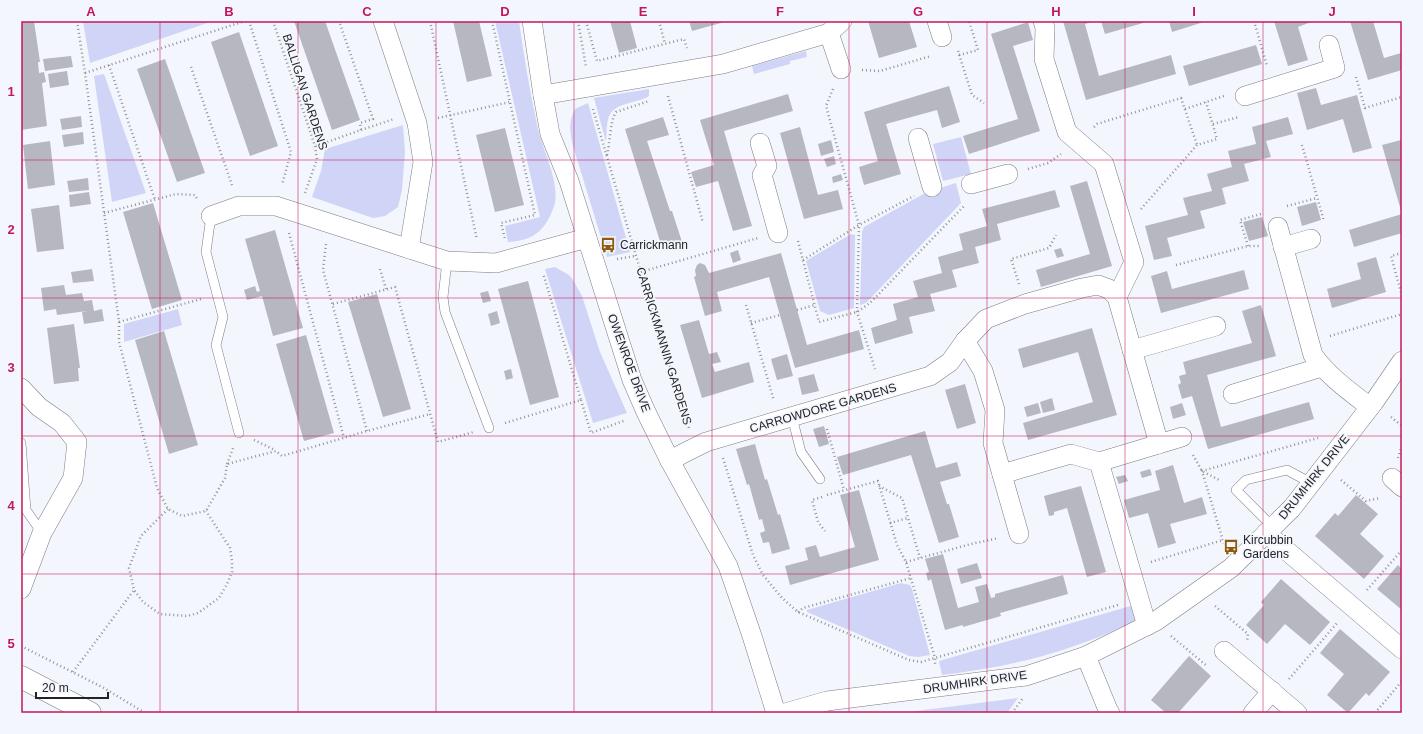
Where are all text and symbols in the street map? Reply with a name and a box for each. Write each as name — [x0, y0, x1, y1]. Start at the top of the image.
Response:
text: A — [86, 4, 96, 19]
text: B — [224, 4, 234, 19]
text: C — [362, 4, 372, 19]
text: D — [500, 4, 510, 19]
text: E — [639, 4, 648, 19]
text: F — [776, 4, 784, 19]
text: G — [913, 4, 923, 19]
text: H — [1051, 4, 1061, 19]
text: I — [1192, 4, 1196, 19]
text: J — [1328, 4, 1336, 19]
street label: BALLIGAN GARDENS — [280, 32, 330, 152]
text: 1 — [7, 84, 15, 99]
text: 2 — [7, 222, 15, 237]
bus stop icon: Carrickmann — [599, 236, 617, 254]
place label: Carrickmann — [620, 238, 688, 252]
street label: CARRICKMANNIN GARDENS — [633, 266, 695, 426]
street label: OWENROE DRIVE — [605, 312, 653, 414]
text: 3 — [7, 360, 15, 375]
street label: CARROWDORE GARDENS — [748, 380, 898, 436]
street label: DRUMHIRK DRIVE — [1276, 432, 1352, 522]
text: 4 — [7, 498, 15, 513]
place label: Kircubbin Gardens — [1243, 533, 1293, 561]
bus stop icon: Kircubbin Gardens — [1222, 538, 1240, 556]
text: 5 — [7, 636, 15, 651]
street label: DRUMHIRK DRIVE — [922, 668, 1028, 696]
scale bar — [36, 674, 108, 700]
text: 20 m — [42, 681, 69, 695]

